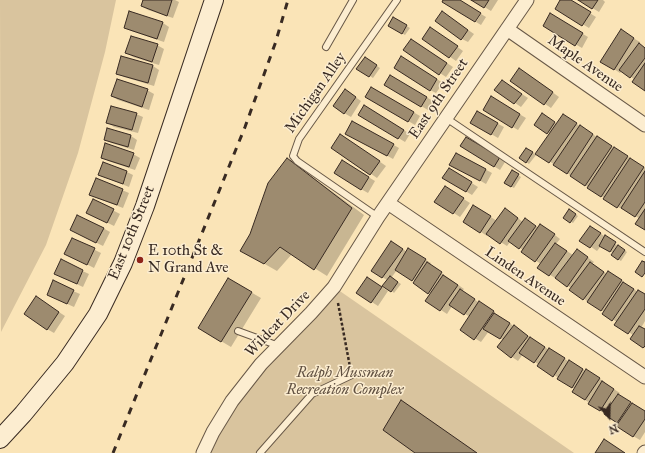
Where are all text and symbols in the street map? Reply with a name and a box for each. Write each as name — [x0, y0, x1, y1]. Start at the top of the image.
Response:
street label: Maple Avenue — [544, 31, 626, 97]
street label: Michigan Alley — [282, 49, 350, 137]
street label: East 9th Street — [405, 55, 473, 143]
street label: East 10th Street — [105, 183, 159, 283]
place label: E 10th St & N Grand Ave — [148, 242, 229, 277]
street label: Linden Avenue — [481, 243, 569, 311]
marker: E 10th St & N Grand Ave — [135, 255, 145, 265]
street label: Wildcat Drive — [242, 287, 314, 361]
park label: Ralph Mussman Recreation Complex — [286, 364, 404, 399]
north arrow — [589, 397, 629, 437]
text: N — [607, 421, 620, 436]

